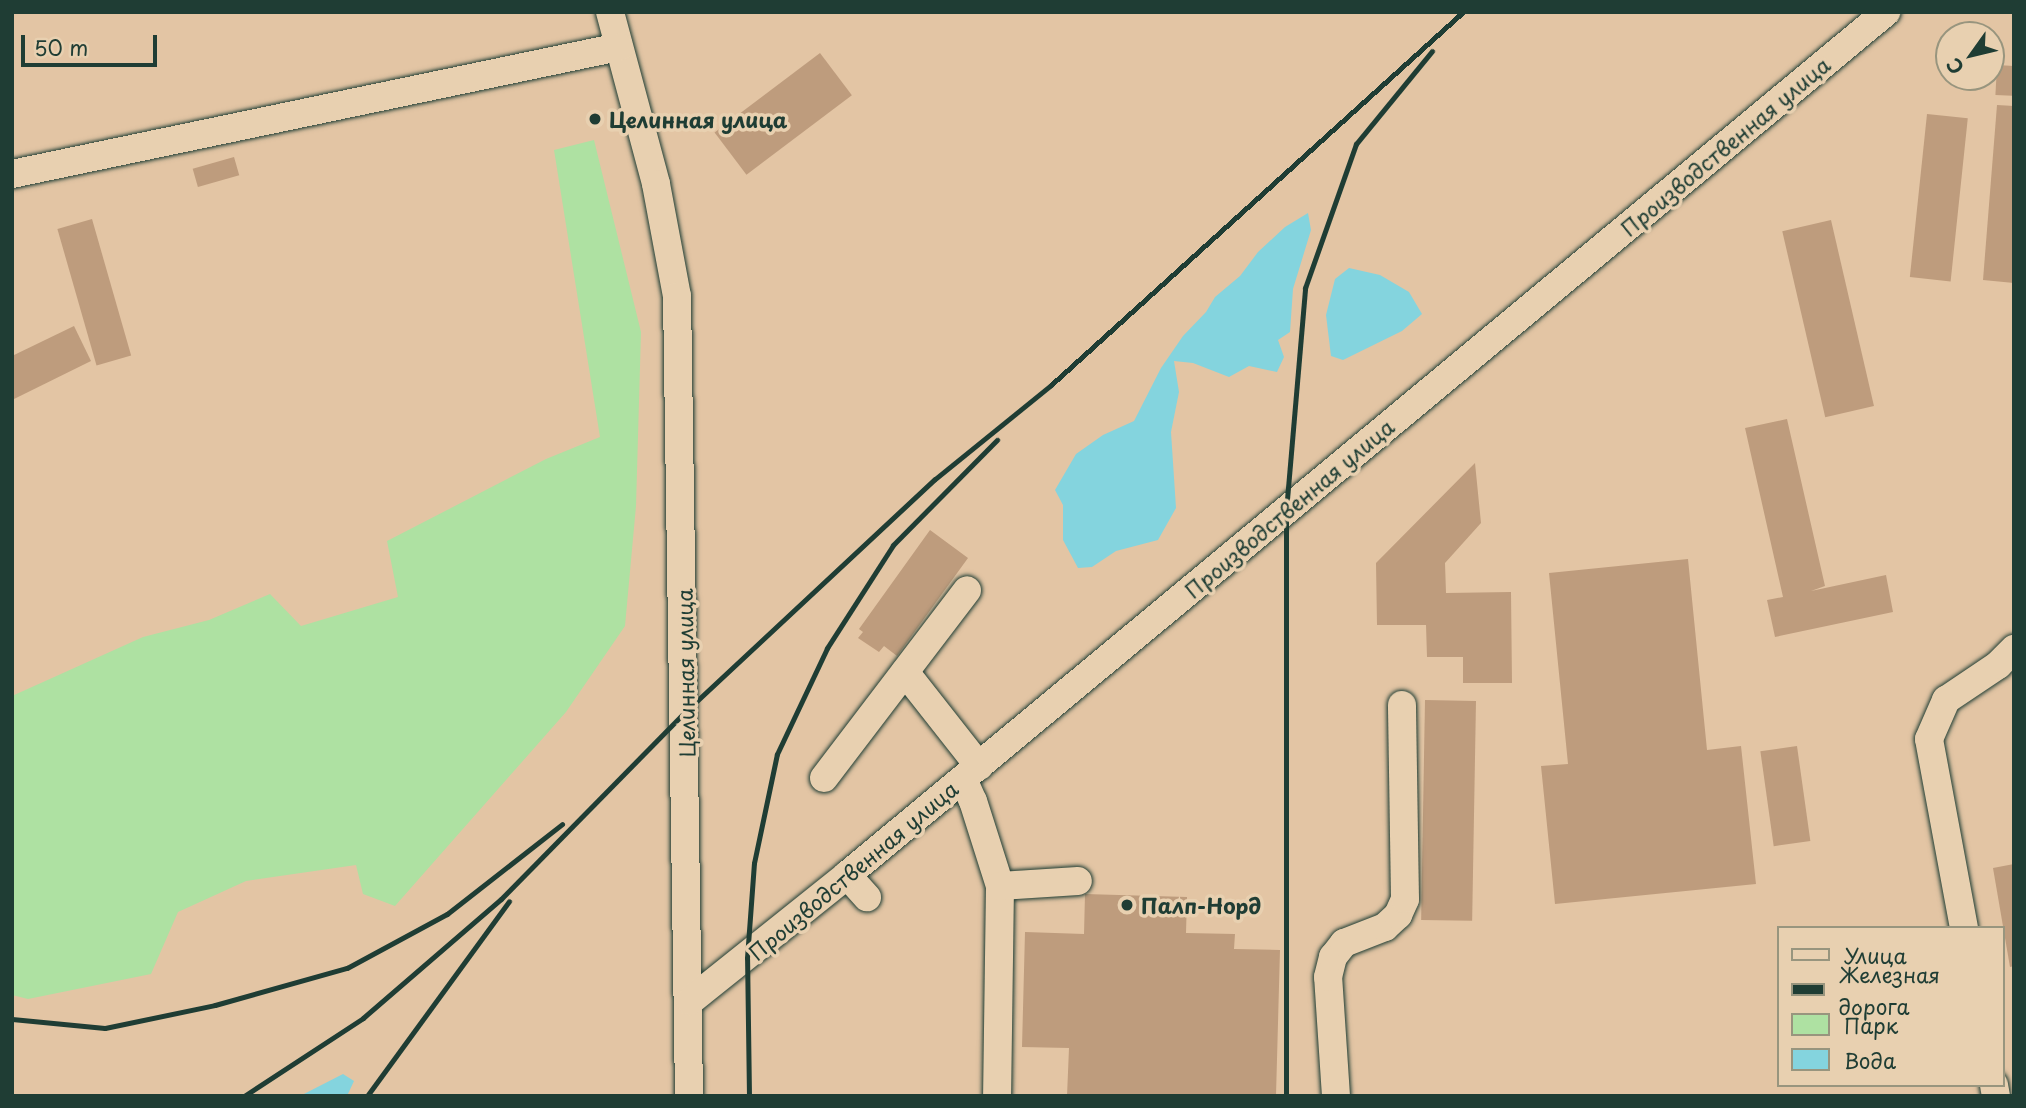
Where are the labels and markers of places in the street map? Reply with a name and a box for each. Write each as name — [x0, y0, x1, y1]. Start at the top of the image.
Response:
place label: Целинная улица — [609, 106, 788, 132]
marker: Целинная улица — [587, 111, 603, 127]
place label: Палп-Норд — [1141, 892, 1261, 918]
marker: Палп-Норд — [1119, 897, 1135, 913]

